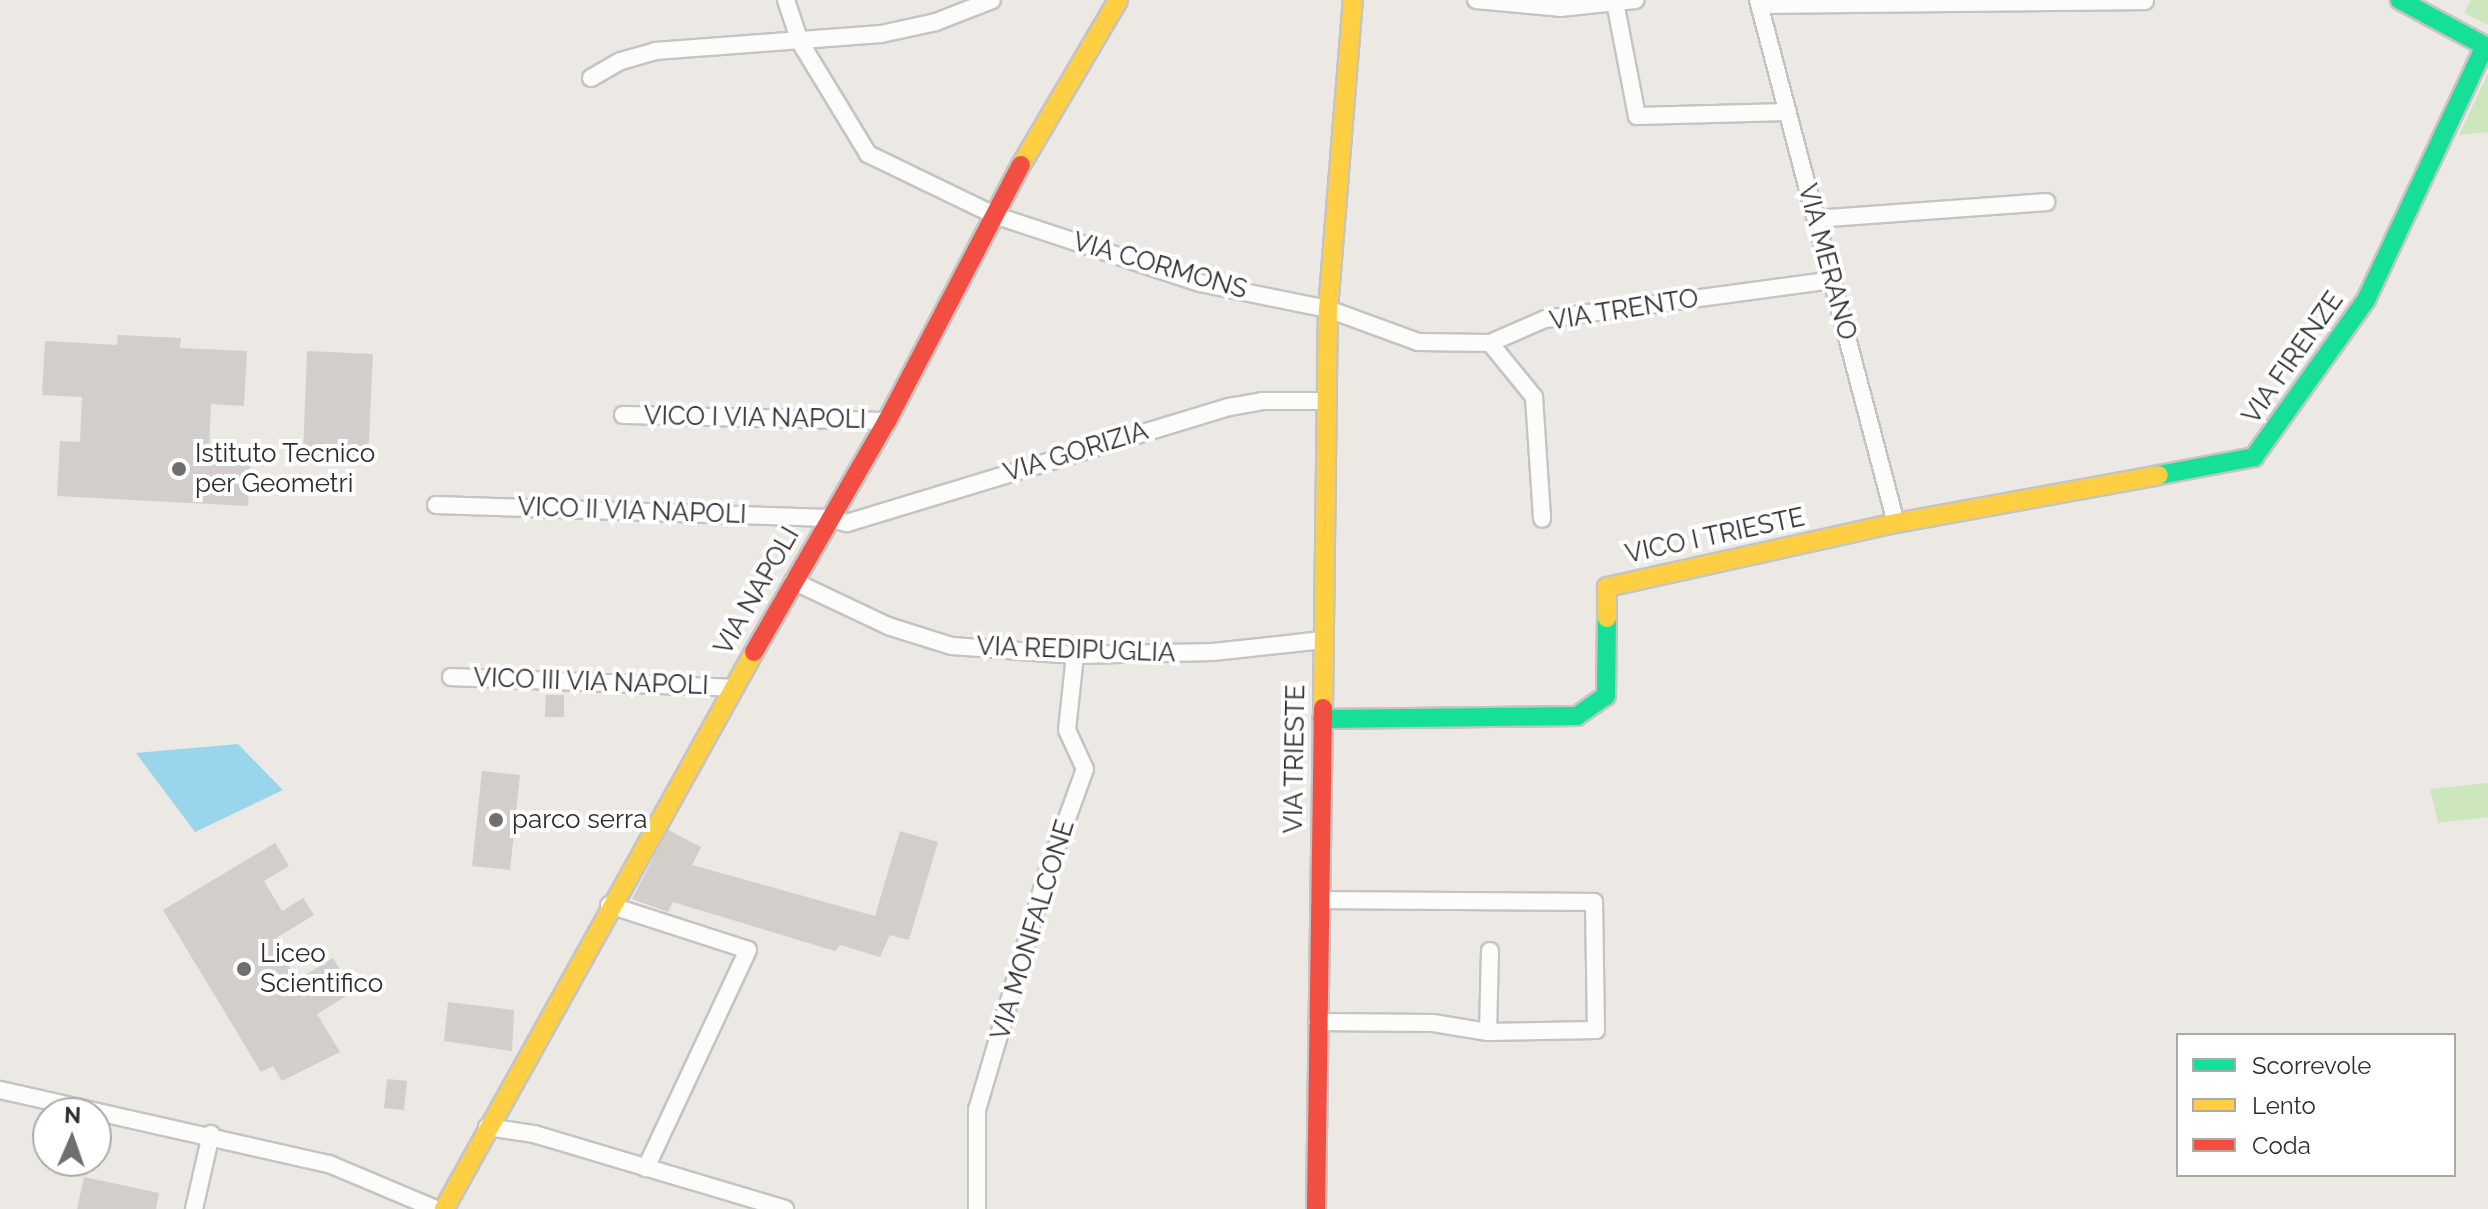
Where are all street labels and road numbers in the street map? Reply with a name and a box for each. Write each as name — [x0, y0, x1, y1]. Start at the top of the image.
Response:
street label: VIA MERANO — [1791, 180, 1863, 344]
street label: VIA CORMONS — [1069, 226, 1251, 306]
street label: VIA TRENTO — [1547, 283, 1701, 337]
street label: VIA FIRENZE — [2236, 286, 2350, 430]
street label: VICO I VIA NAPOLI — [643, 400, 867, 436]
street label: VIA GORIZIA — [1000, 415, 1152, 489]
street label: VICO II VIA NAPOLI — [516, 491, 748, 531]
street label: VICO I TRIESTE — [1622, 502, 1808, 570]
street label: VIA NAPOLI — [708, 521, 806, 661]
street label: VIA REDIPUGLIA — [976, 631, 1176, 669]
street label: VICO III VIA NAPOLI — [472, 662, 710, 702]
street label: VIA TRIESTE — [1278, 683, 1312, 835]
street label: VIA MONFALCONE — [985, 816, 1081, 1044]

